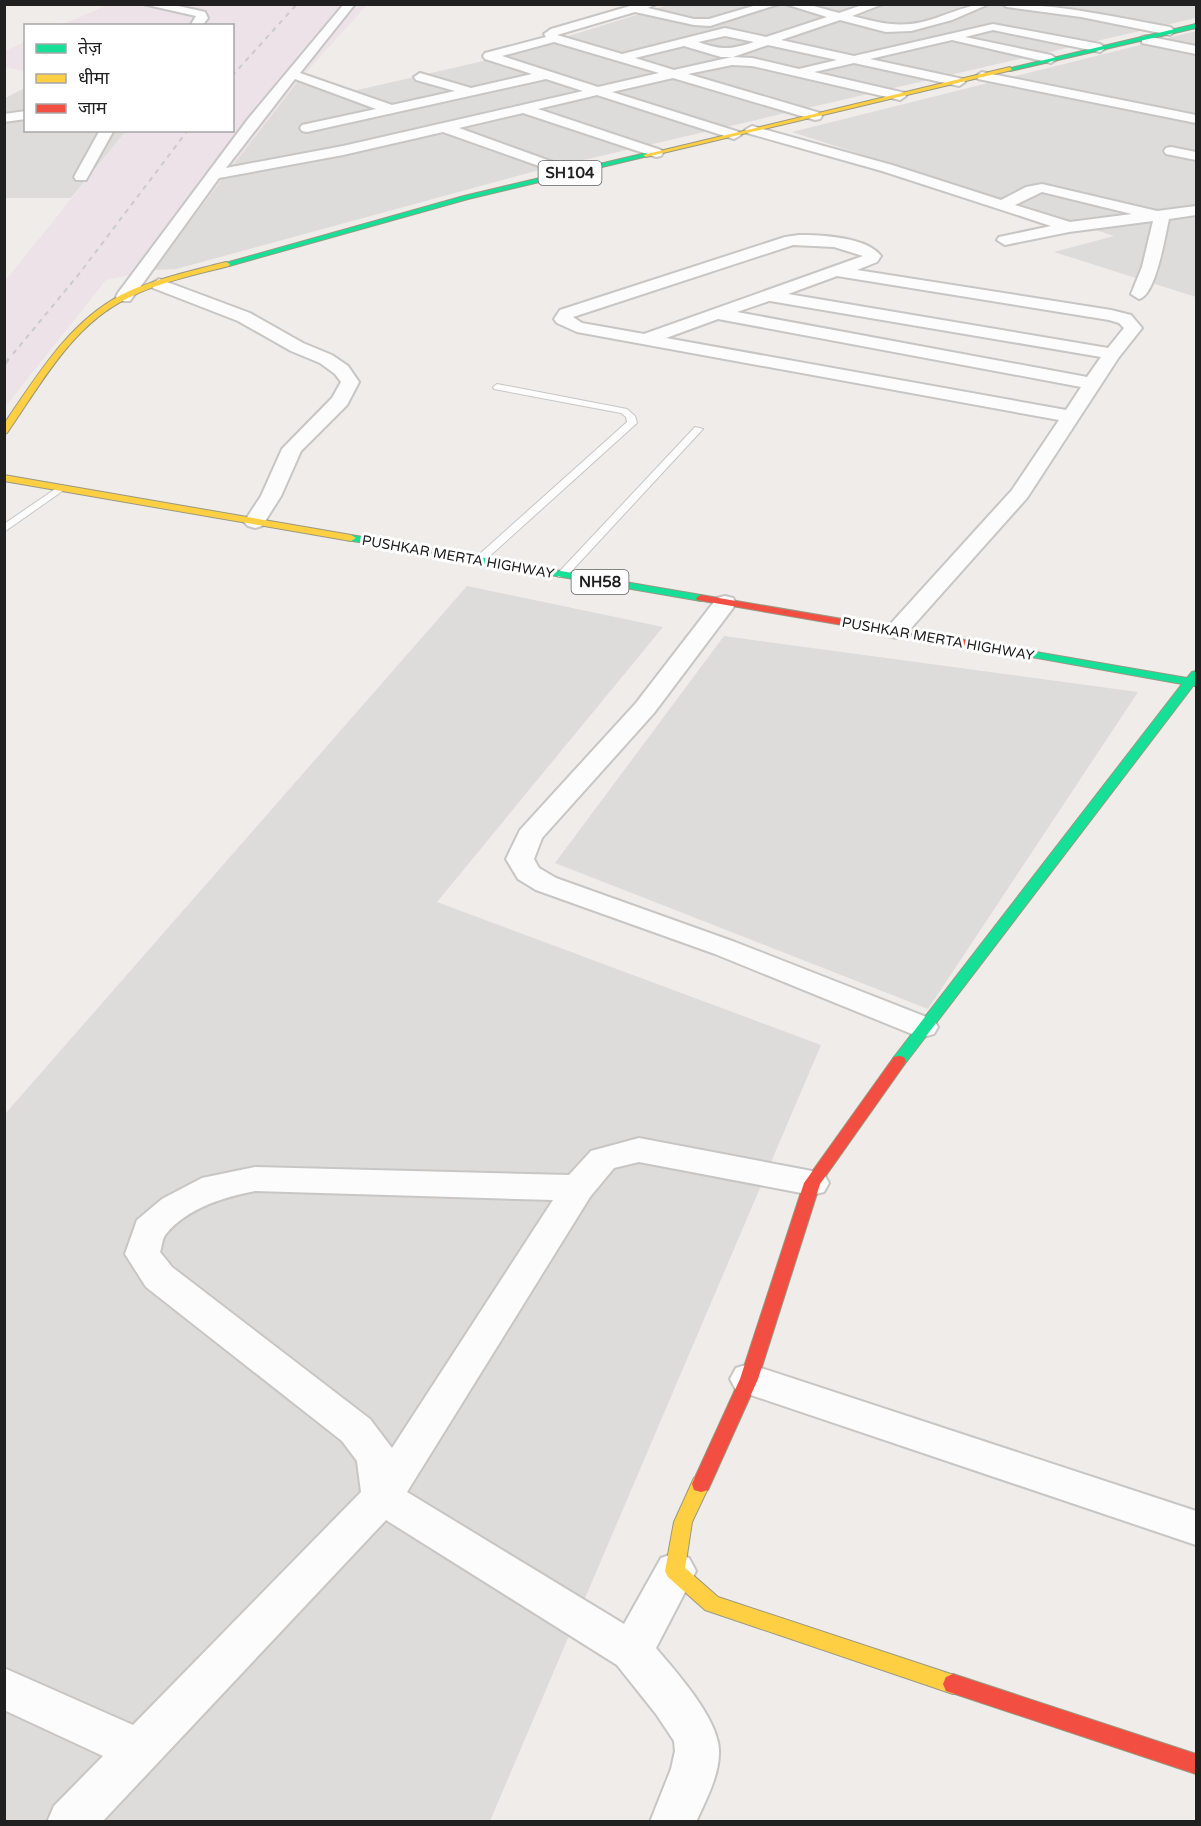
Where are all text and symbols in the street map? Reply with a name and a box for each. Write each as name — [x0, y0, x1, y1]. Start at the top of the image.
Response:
legend — [24, 24, 234, 132]
text: तेज़ — [78, 37, 102, 59]
text: धीमा — [78, 67, 109, 89]
text: जाम — [78, 97, 108, 119]
road number: SH104 — [538, 161, 602, 185]
street label: PUSHKAR MERTA HIGHWAY — [361, 532, 556, 582]
road number: NH58 — [572, 570, 628, 594]
street label: PUSHKAR MERTA HIGHWAY — [841, 614, 1036, 664]

